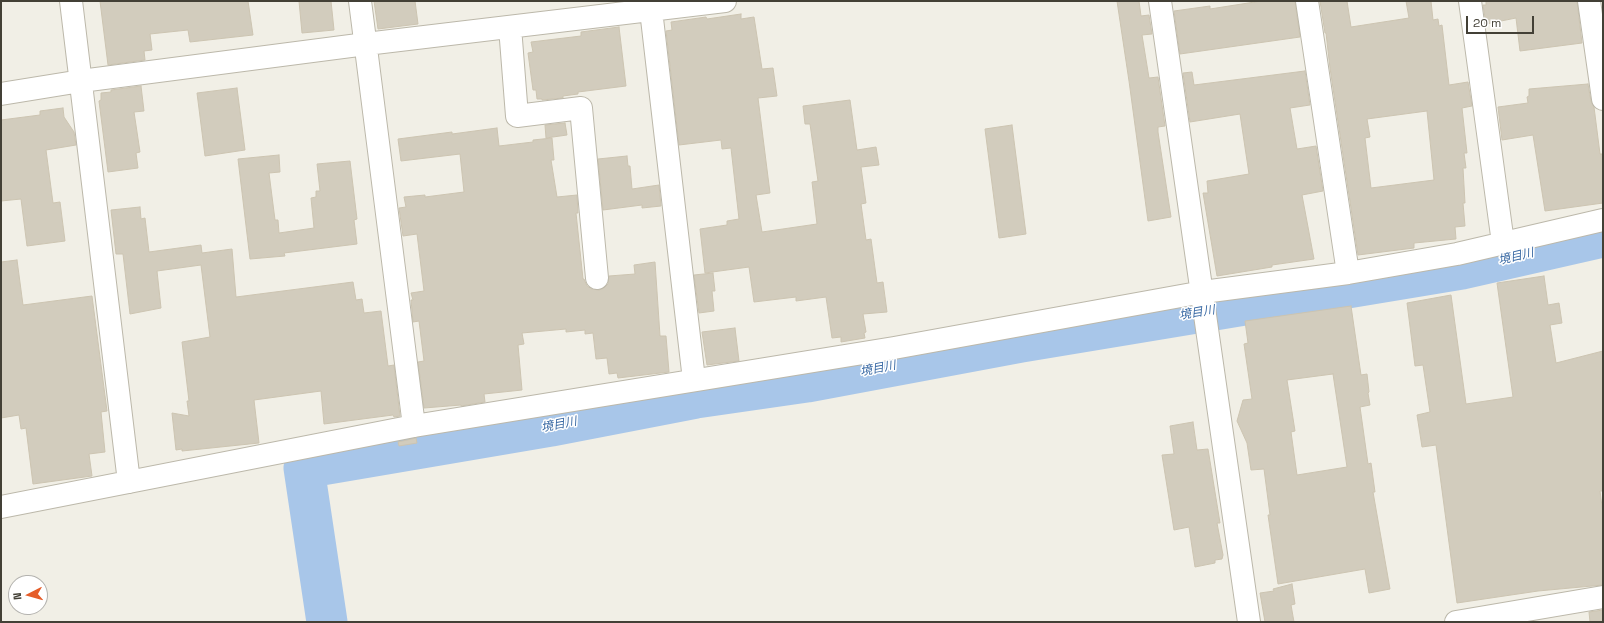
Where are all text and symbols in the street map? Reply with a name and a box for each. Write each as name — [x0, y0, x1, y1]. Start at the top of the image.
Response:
scale bar — [1468, 8, 1536, 34]
text: 20 m — [1473, 15, 1501, 31]
water label: 境目川 — [1497, 246, 1535, 268]
water label: 境目川 — [1178, 303, 1216, 323]
water label: 境目川 — [859, 358, 897, 380]
water label: 境目川 — [540, 414, 578, 436]
north arrow — [8, 575, 48, 615]
text: N — [10, 592, 24, 601]

